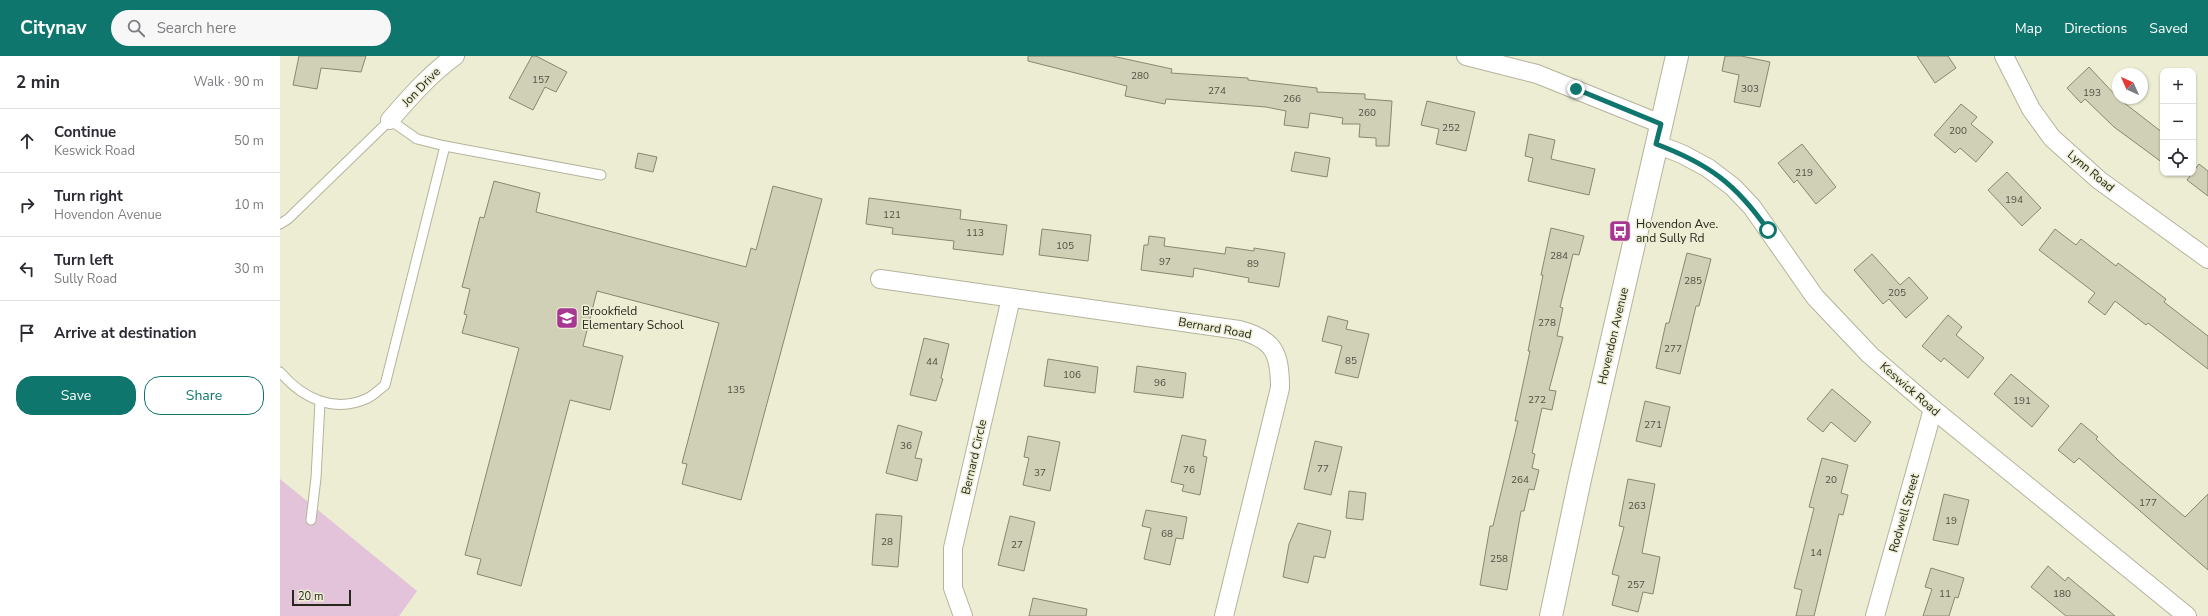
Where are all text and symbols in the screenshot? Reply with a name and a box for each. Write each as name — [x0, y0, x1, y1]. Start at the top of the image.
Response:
search box — [111, 10, 391, 46]
text: Citynav — [20, 15, 87, 41]
icon: search — [125, 17, 147, 39]
text: Search here — [157, 18, 236, 38]
text: Map — [2015, 19, 2042, 38]
text: Directions — [2064, 19, 2127, 38]
text: Saved — [2149, 19, 2188, 38]
street label: Jon Drive — [398, 64, 444, 111]
north arrow — [2112, 68, 2148, 104]
map controls — [2160, 68, 2196, 176]
button: + — [2160, 68, 2196, 104]
house number: 280 — [1131, 69, 1149, 83]
text: 2 min — [16, 71, 60, 94]
text: Walk · 90 m — [193, 73, 264, 91]
house number: 157 — [532, 73, 550, 87]
route end — [1567, 80, 1585, 98]
house number: 303 — [1741, 82, 1759, 96]
house number: 274 — [1208, 84, 1226, 98]
house number: 193 — [2083, 86, 2101, 100]
house number: 266 — [1283, 92, 1301, 106]
button: − — [2160, 104, 2196, 140]
house number: 260 — [1358, 106, 1376, 120]
house number: 252 — [1442, 121, 1460, 135]
text: Continue — [54, 122, 116, 142]
house number: 200 — [1949, 124, 1967, 138]
icon: ahead — [16, 130, 38, 152]
text: 50 m — [234, 132, 264, 150]
button: locate — [2160, 140, 2196, 176]
text: Keswick Road — [54, 142, 135, 160]
street label: Lynn Road — [2064, 147, 2118, 195]
house number: 219 — [1795, 166, 1813, 180]
text: Turn right — [54, 186, 123, 206]
house number: 194 — [2005, 193, 2023, 207]
icon: right — [16, 194, 38, 216]
text: 10 m — [234, 196, 264, 214]
text: Hovendon Avenue — [54, 206, 162, 224]
house number: 121 — [883, 208, 901, 222]
place label: Hovendon Ave. and Sully Rd — [1636, 216, 1718, 246]
bus stop icon: Hovendon Ave. and Sully Rd — [1607, 218, 1633, 244]
route start — [1759, 221, 1777, 239]
house number: 113 — [966, 226, 984, 240]
house number: 105 — [1056, 239, 1074, 253]
house number: 284 — [1550, 249, 1568, 263]
text: Turn left — [54, 250, 113, 270]
house number: 97 — [1159, 255, 1171, 269]
house number: 89 — [1247, 257, 1259, 271]
icon: left — [16, 258, 38, 280]
text: 30 m — [234, 260, 264, 278]
text: Sully Road — [54, 270, 117, 288]
house number: 285 — [1684, 274, 1702, 288]
street label: Hovendon Avenue — [1594, 286, 1632, 386]
house number: 205 — [1888, 286, 1906, 300]
place label: Brookfield Elementary School — [582, 303, 684, 333]
school or university icon: Brookfield Elementary School — [554, 305, 580, 331]
street label: Bernard Road — [1177, 314, 1253, 342]
house number: 278 — [1538, 316, 1556, 330]
icon: arrive — [16, 322, 38, 344]
text: Arrive at destination — [54, 323, 197, 343]
house number: 277 — [1664, 342, 1682, 356]
house number: 85 — [1345, 354, 1357, 368]
house number: 44 — [926, 355, 938, 369]
street label: Keswick Road — [1877, 358, 1943, 420]
house number: 106 — [1063, 368, 1081, 382]
button: Save — [16, 376, 136, 415]
button: Share — [144, 376, 264, 415]
house number: 96 — [1154, 376, 1166, 390]
house number: 135 — [727, 383, 745, 397]
house number: 272 — [1528, 393, 1546, 407]
house number: 191 — [2013, 394, 2031, 408]
street label: Bernard Circle — [958, 418, 990, 496]
house number: 271 — [1644, 418, 1662, 432]
house number: 36 — [900, 439, 912, 453]
house number: 77 — [1317, 462, 1329, 476]
house number: 76 — [1183, 463, 1195, 477]
house number: 37 — [1034, 466, 1046, 480]
street label: Rodwell Street — [1885, 471, 1923, 554]
house number: 264 — [1511, 473, 1529, 487]
house number: 20 — [1825, 473, 1837, 487]
house number: 177 — [2139, 496, 2157, 510]
house number: 263 — [1628, 499, 1646, 513]
house number: 19 — [1945, 514, 1957, 528]
house number: 68 — [1161, 527, 1173, 541]
house number: 28 — [881, 535, 893, 549]
house number: 27 — [1011, 538, 1023, 552]
house number: 14 — [1810, 546, 1822, 560]
house number: 258 — [1490, 552, 1508, 566]
house number: 257 — [1627, 578, 1645, 592]
house number: 11 — [1939, 587, 1951, 601]
house number: 180 — [2053, 587, 2071, 601]
scale bar — [292, 588, 351, 607]
text: 20 m — [298, 589, 323, 604]

